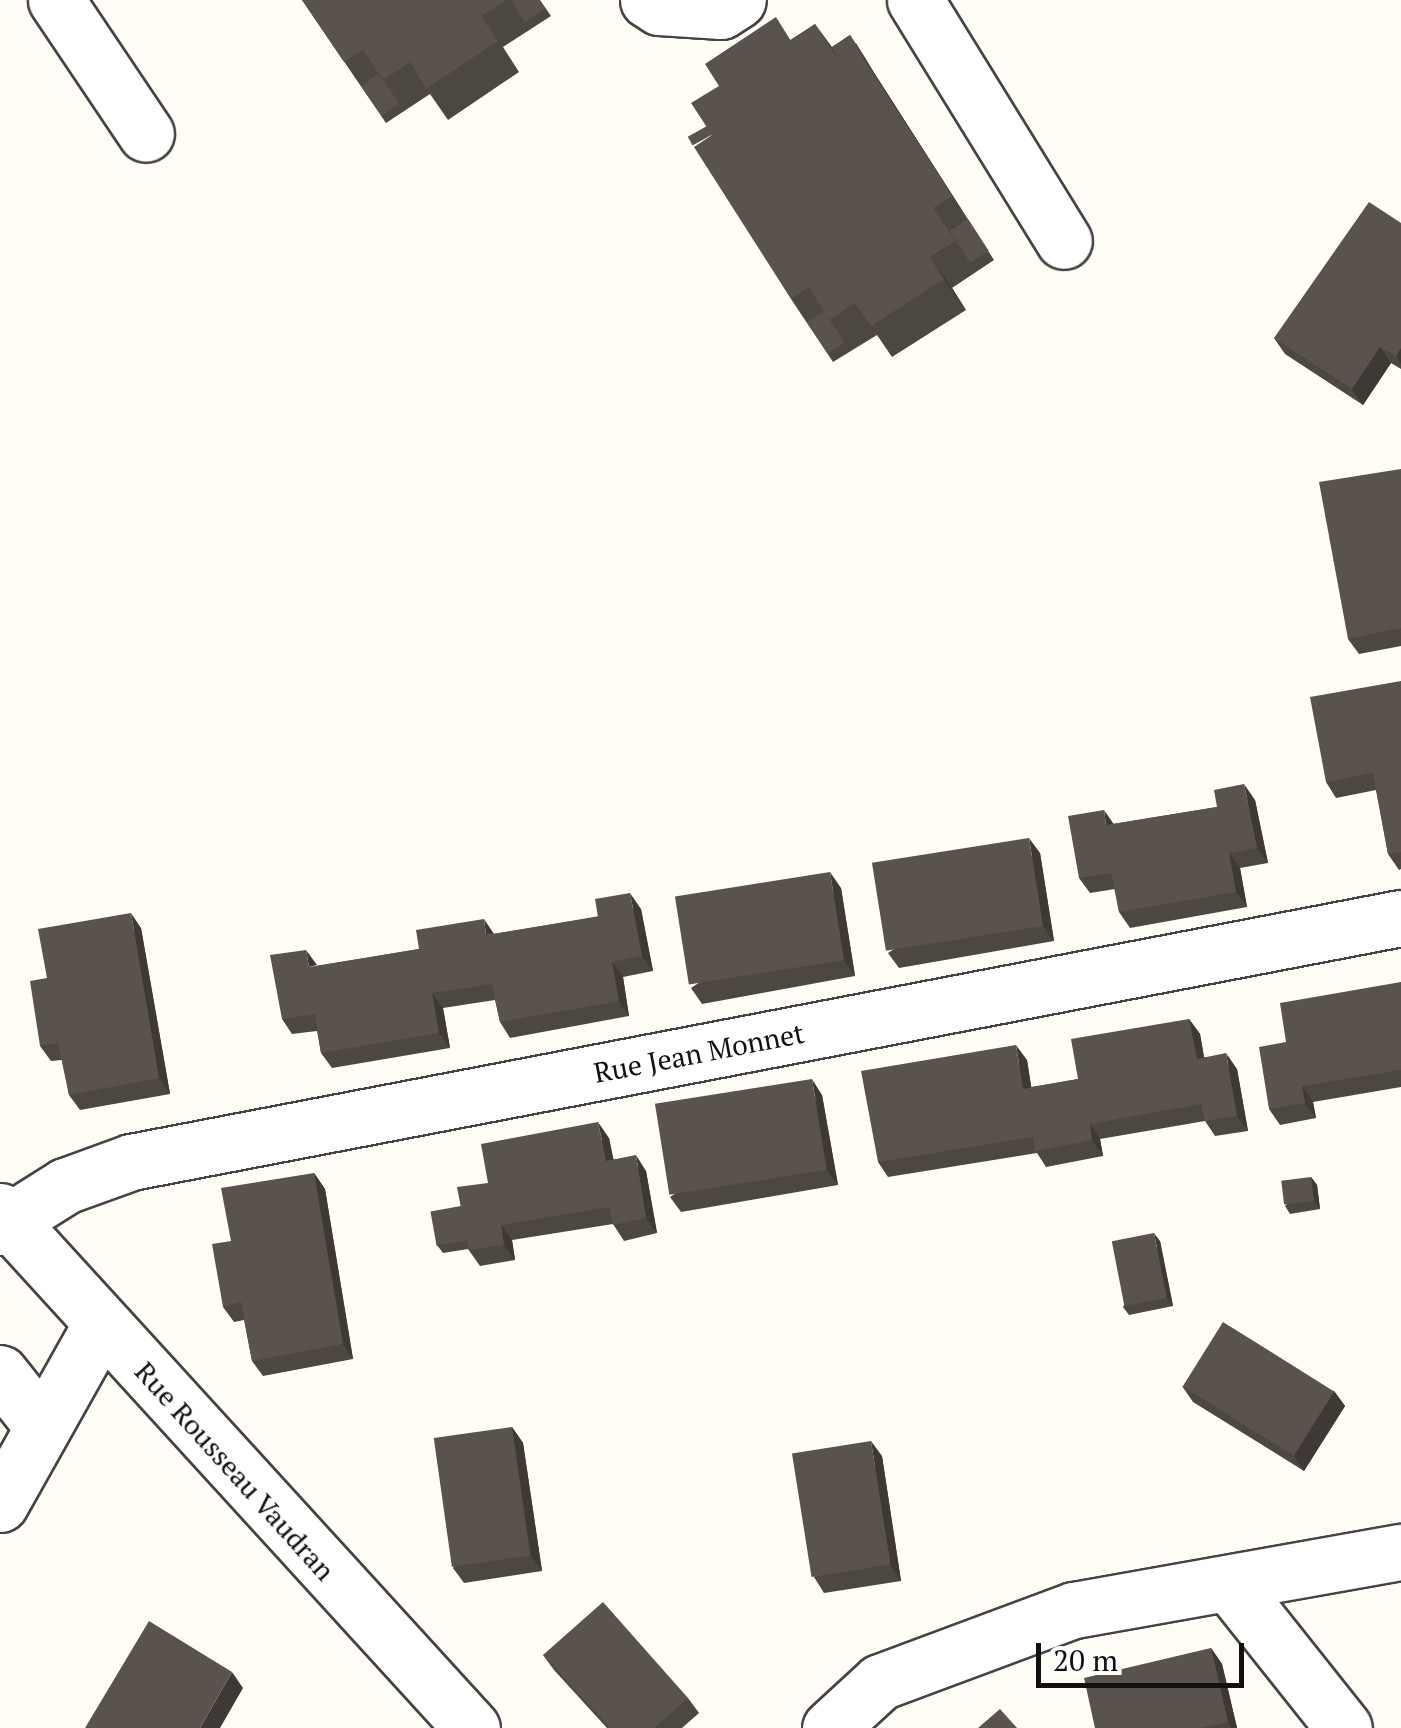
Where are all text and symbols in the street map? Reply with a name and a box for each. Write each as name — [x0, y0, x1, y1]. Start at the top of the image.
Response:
street label: Rue Jean Monnet — [591, 1016, 807, 1090]
street label: Rue Rousseau Vaudran — [128, 1355, 342, 1587]
scale bar — [1041, 1623, 1248, 1685]
text: 20 m — [1053, 1640, 1118, 1680]

